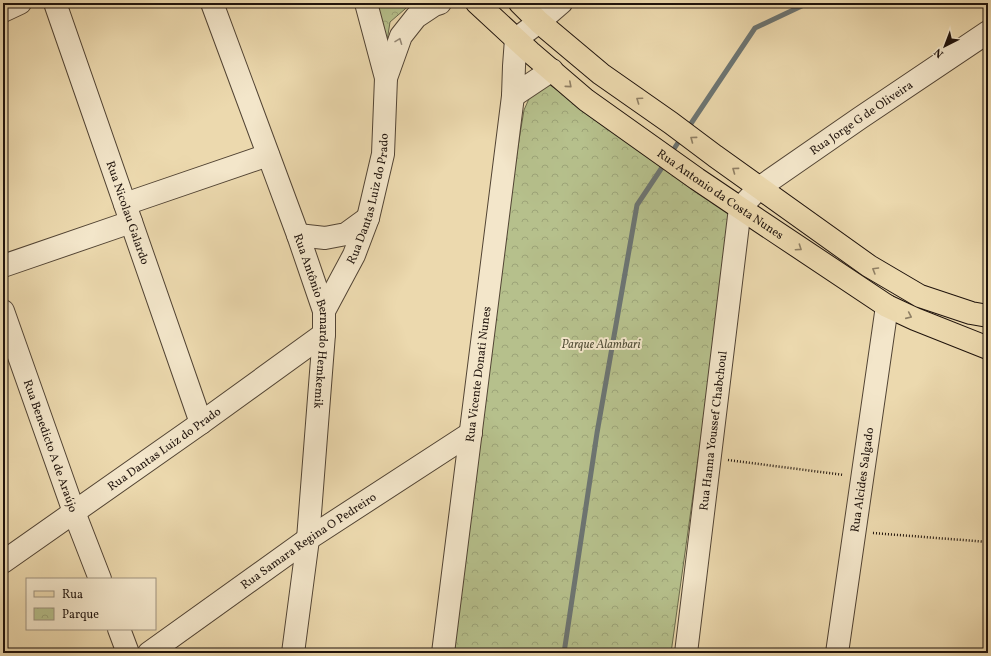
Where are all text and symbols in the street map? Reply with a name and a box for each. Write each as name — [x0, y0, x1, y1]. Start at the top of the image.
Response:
north arrow — [925, 26, 965, 66]
one-way arrow — [394, 38, 403, 45]
text: N — [931, 44, 947, 61]
street label: Rua Jorge G de Oliveira — [807, 78, 917, 159]
one-way arrow — [564, 80, 571, 87]
one-way arrow — [637, 98, 644, 105]
street label: Rua Dantas Luiz do Prado — [343, 133, 393, 267]
one-way arrow — [690, 136, 697, 144]
street label: Rua Antonio da Costa Nunes — [653, 146, 786, 244]
street label: Rua Nicolau Galardo — [102, 159, 152, 267]
one-way arrow — [732, 167, 739, 175]
street label: Rua Antônio Bernardo Hemkemik — [289, 232, 331, 410]
one-way arrow — [795, 243, 802, 251]
one-way arrow — [872, 267, 879, 274]
street label: Rua Vicente Donati Nunes — [463, 305, 495, 443]
one-way arrow — [905, 311, 912, 319]
park label: Parque Alambari — [561, 337, 642, 353]
street label: Rua Hanna Youssef Chabchoul — [696, 350, 732, 511]
street label: Rua Benedicto A de Araújo — [19, 378, 81, 515]
street label: Rua Dantas Luiz do Prado — [105, 404, 225, 495]
street label: Rua Alcides Salgado — [847, 426, 878, 534]
street label: Rua Samara Regina O Pedreiro — [238, 490, 380, 594]
legend — [26, 578, 156, 630]
text: Rua — [62, 587, 83, 603]
text: Parque — [62, 607, 99, 623]

